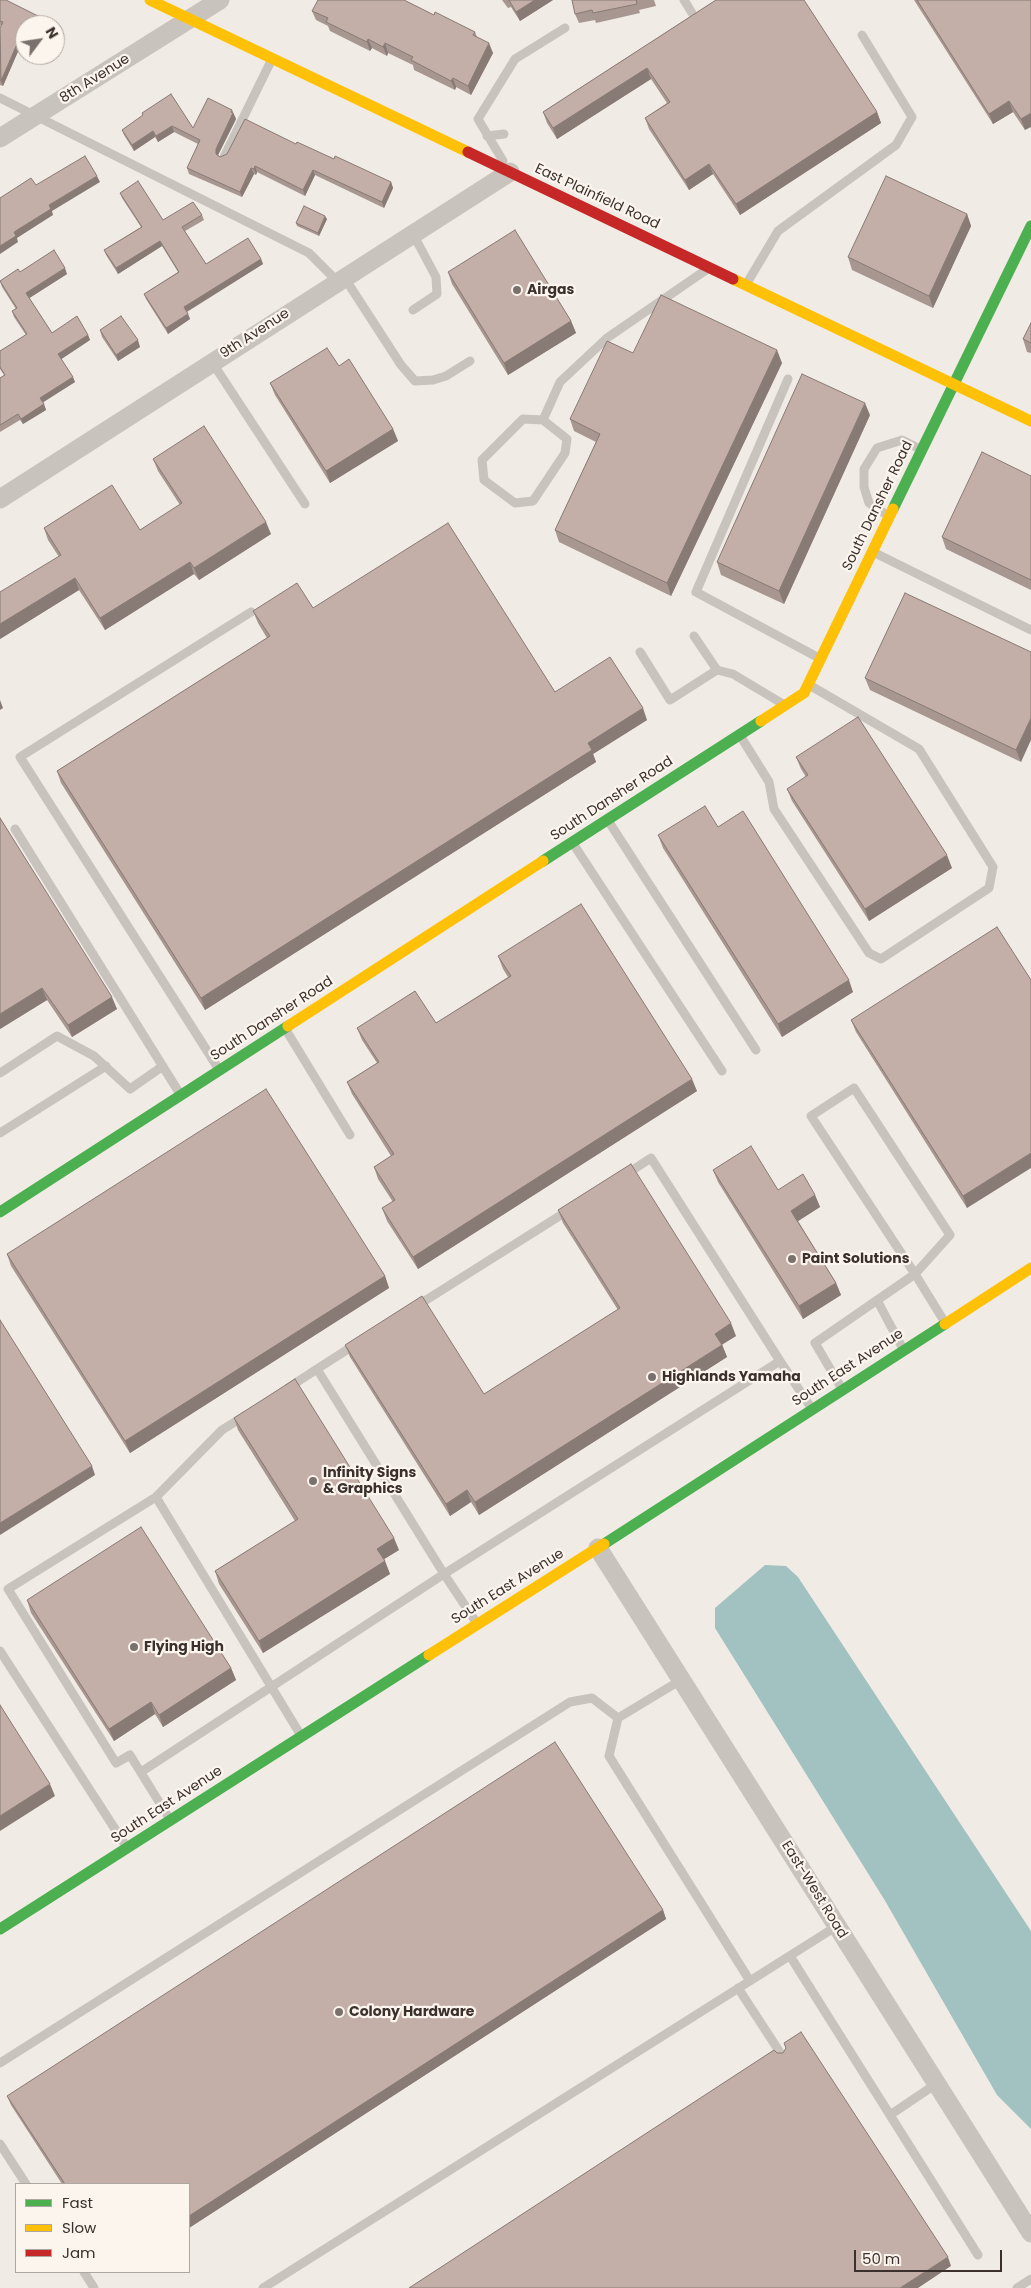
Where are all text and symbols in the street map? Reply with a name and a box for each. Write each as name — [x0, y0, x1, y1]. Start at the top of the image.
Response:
north arrow — [15, 15, 65, 65]
text: N — [41, 23, 63, 42]
street label: 8th Avenue — [57, 51, 133, 107]
street label: East Plainfield Road — [532, 161, 662, 233]
place label: Airgas — [527, 282, 574, 298]
marker: Airgas — [511, 284, 523, 296]
street label: 9th Avenue — [217, 305, 293, 363]
street label: South Dansher Road — [839, 438, 917, 574]
street label: South Dansher Road — [548, 753, 676, 845]
street label: South Dansher Road — [208, 973, 336, 1065]
place label: Paint Solutions — [802, 1251, 910, 1267]
marker: Paint Solutions — [786, 1253, 798, 1265]
street label: South East Avenue — [789, 1326, 907, 1410]
place label: Highlands Yamaha — [662, 1369, 801, 1385]
marker: Highlands Yamaha — [646, 1371, 658, 1383]
place label: Infinity Signs & Graphics — [323, 1465, 416, 1498]
marker: Infinity Signs & Graphics — [307, 1475, 319, 1487]
street label: South East Avenue — [449, 1546, 567, 1628]
place label: Flying High — [144, 1639, 224, 1655]
marker: Flying High — [128, 1641, 140, 1653]
street label: South East Avenue — [108, 1763, 226, 1847]
street label: East-West Road — [777, 1838, 851, 1942]
place label: Colony Hardware — [349, 2004, 474, 2020]
marker: Colony Hardware — [333, 2006, 345, 2018]
legend — [15, 2183, 190, 2273]
text: Fast — [62, 2192, 93, 2213]
text: Slow — [62, 2217, 96, 2238]
scale bar — [856, 2240, 1004, 2272]
text: Jam — [62, 2242, 96, 2263]
text: 50 m — [862, 2248, 900, 2269]

